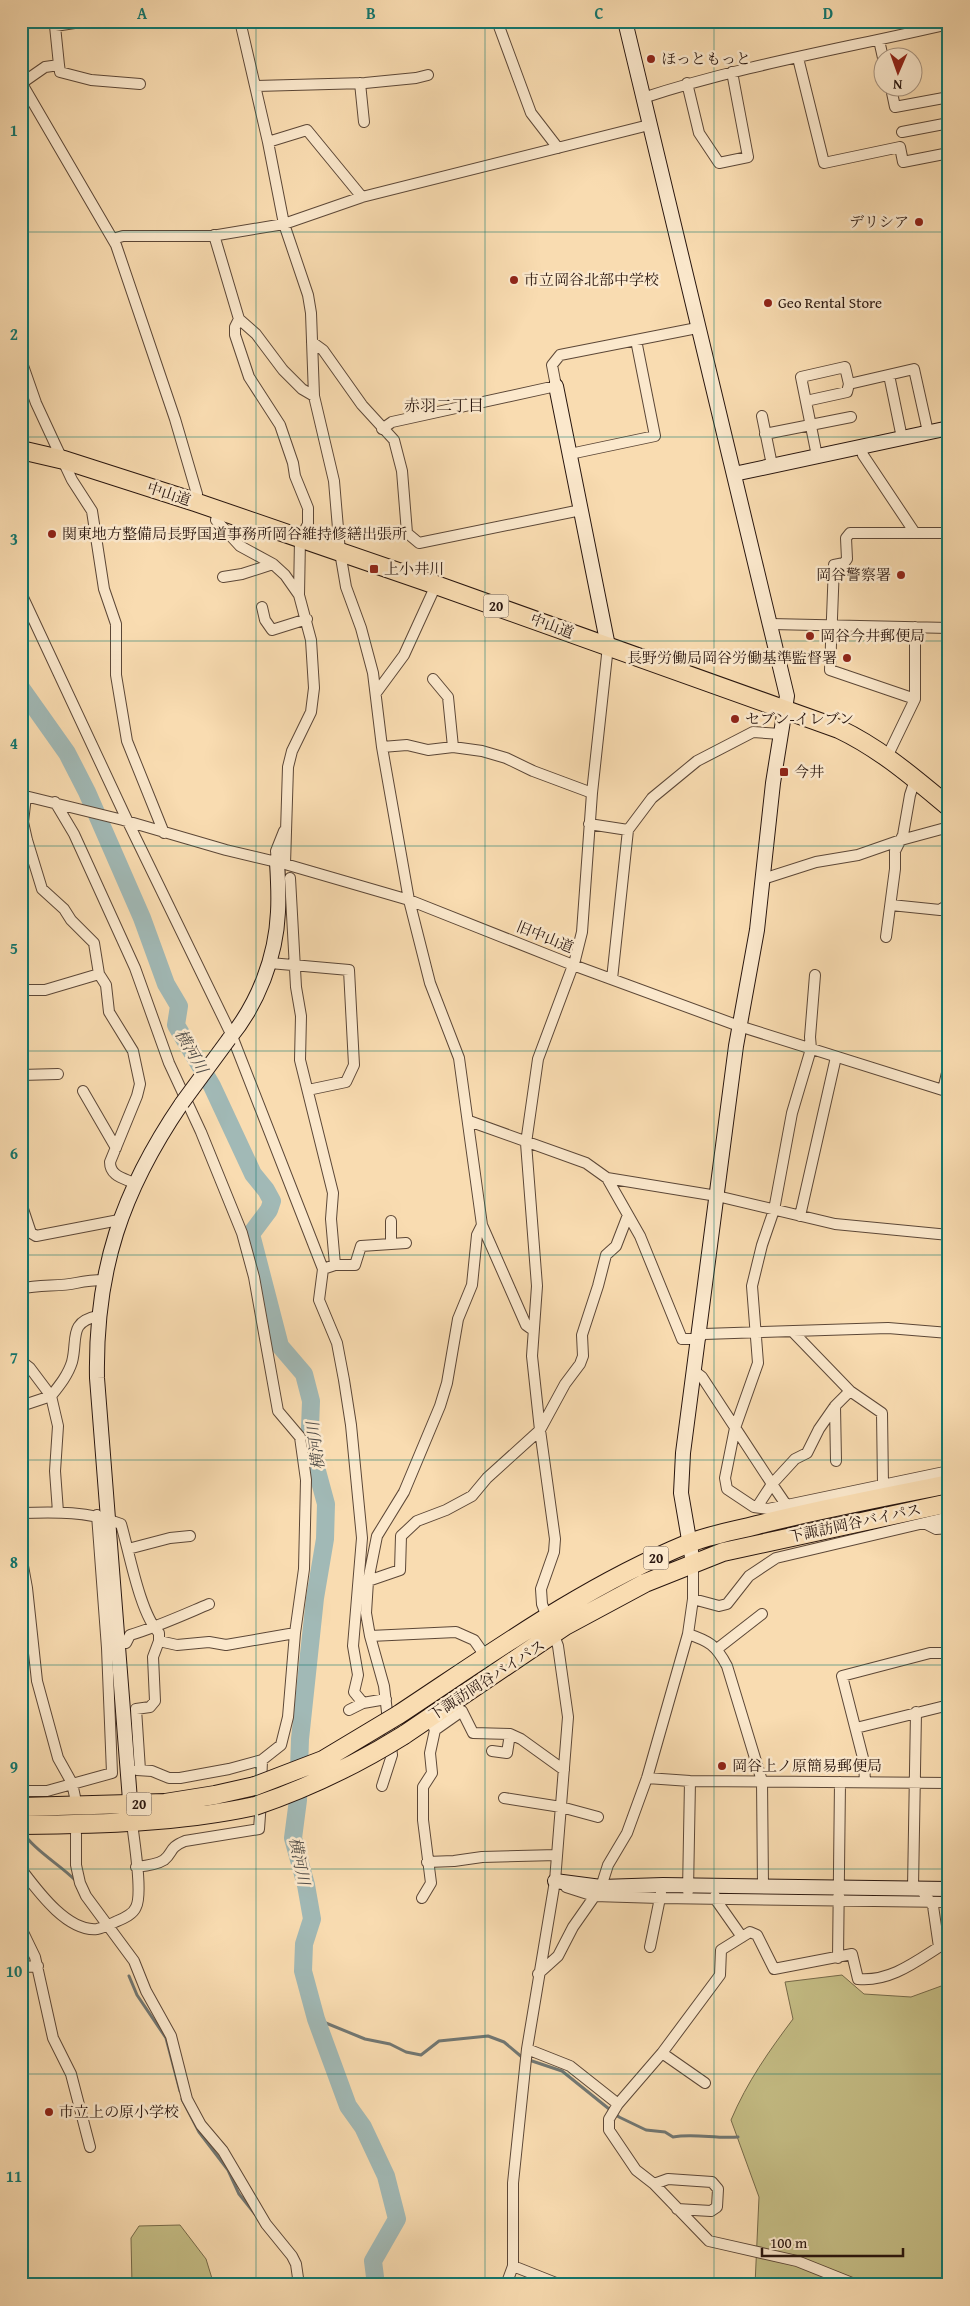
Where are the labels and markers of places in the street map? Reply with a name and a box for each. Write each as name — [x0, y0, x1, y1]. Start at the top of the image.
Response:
place label: ほっともっと — [661, 48, 751, 69]
marker: ほっともっと — [645, 53, 657, 65]
place label: デリシア — [849, 211, 909, 232]
marker: デリシア — [913, 216, 925, 228]
place label: 市立岡谷北部中学校 — [524, 269, 659, 290]
marker: 市立岡谷北部中学校 — [508, 274, 520, 286]
place label: Geo Rental Store — [778, 292, 882, 313]
marker: Geo Rental Store — [762, 297, 774, 309]
place label: 関東地方整備局長野国道事務所岡谷維持修繕出張所 — [62, 523, 407, 544]
marker: 関東地方整備局長野国道事務所岡谷維持修繕出張所 — [46, 528, 58, 540]
place label: 上小井川 — [384, 558, 444, 579]
marker: 上小井川 — [368, 563, 380, 575]
place label: 岡谷警察署 — [816, 564, 891, 585]
marker: 岡谷警察署 — [895, 569, 907, 581]
place label: 岡谷今井郵便局 — [820, 625, 925, 646]
marker: 岡谷今井郵便局 — [804, 630, 816, 642]
place label: 長野労働局岡谷労働基準監督署 — [627, 647, 837, 668]
marker: 長野労働局岡谷労働基準監督署 — [841, 652, 853, 664]
place label: セブン-イレブン — [745, 708, 854, 729]
marker: セブン-イレブン — [729, 713, 741, 725]
place label: 今井 — [794, 761, 824, 782]
marker: 今井 — [778, 766, 790, 778]
place label: 岡谷上ノ原簡易郵便局 — [732, 1755, 882, 1776]
marker: 岡谷上ノ原簡易郵便局 — [716, 1760, 728, 1772]
place label: 市立上の原小学校 — [59, 2101, 179, 2122]
marker: 市立上の原小学校 — [43, 2106, 55, 2118]

